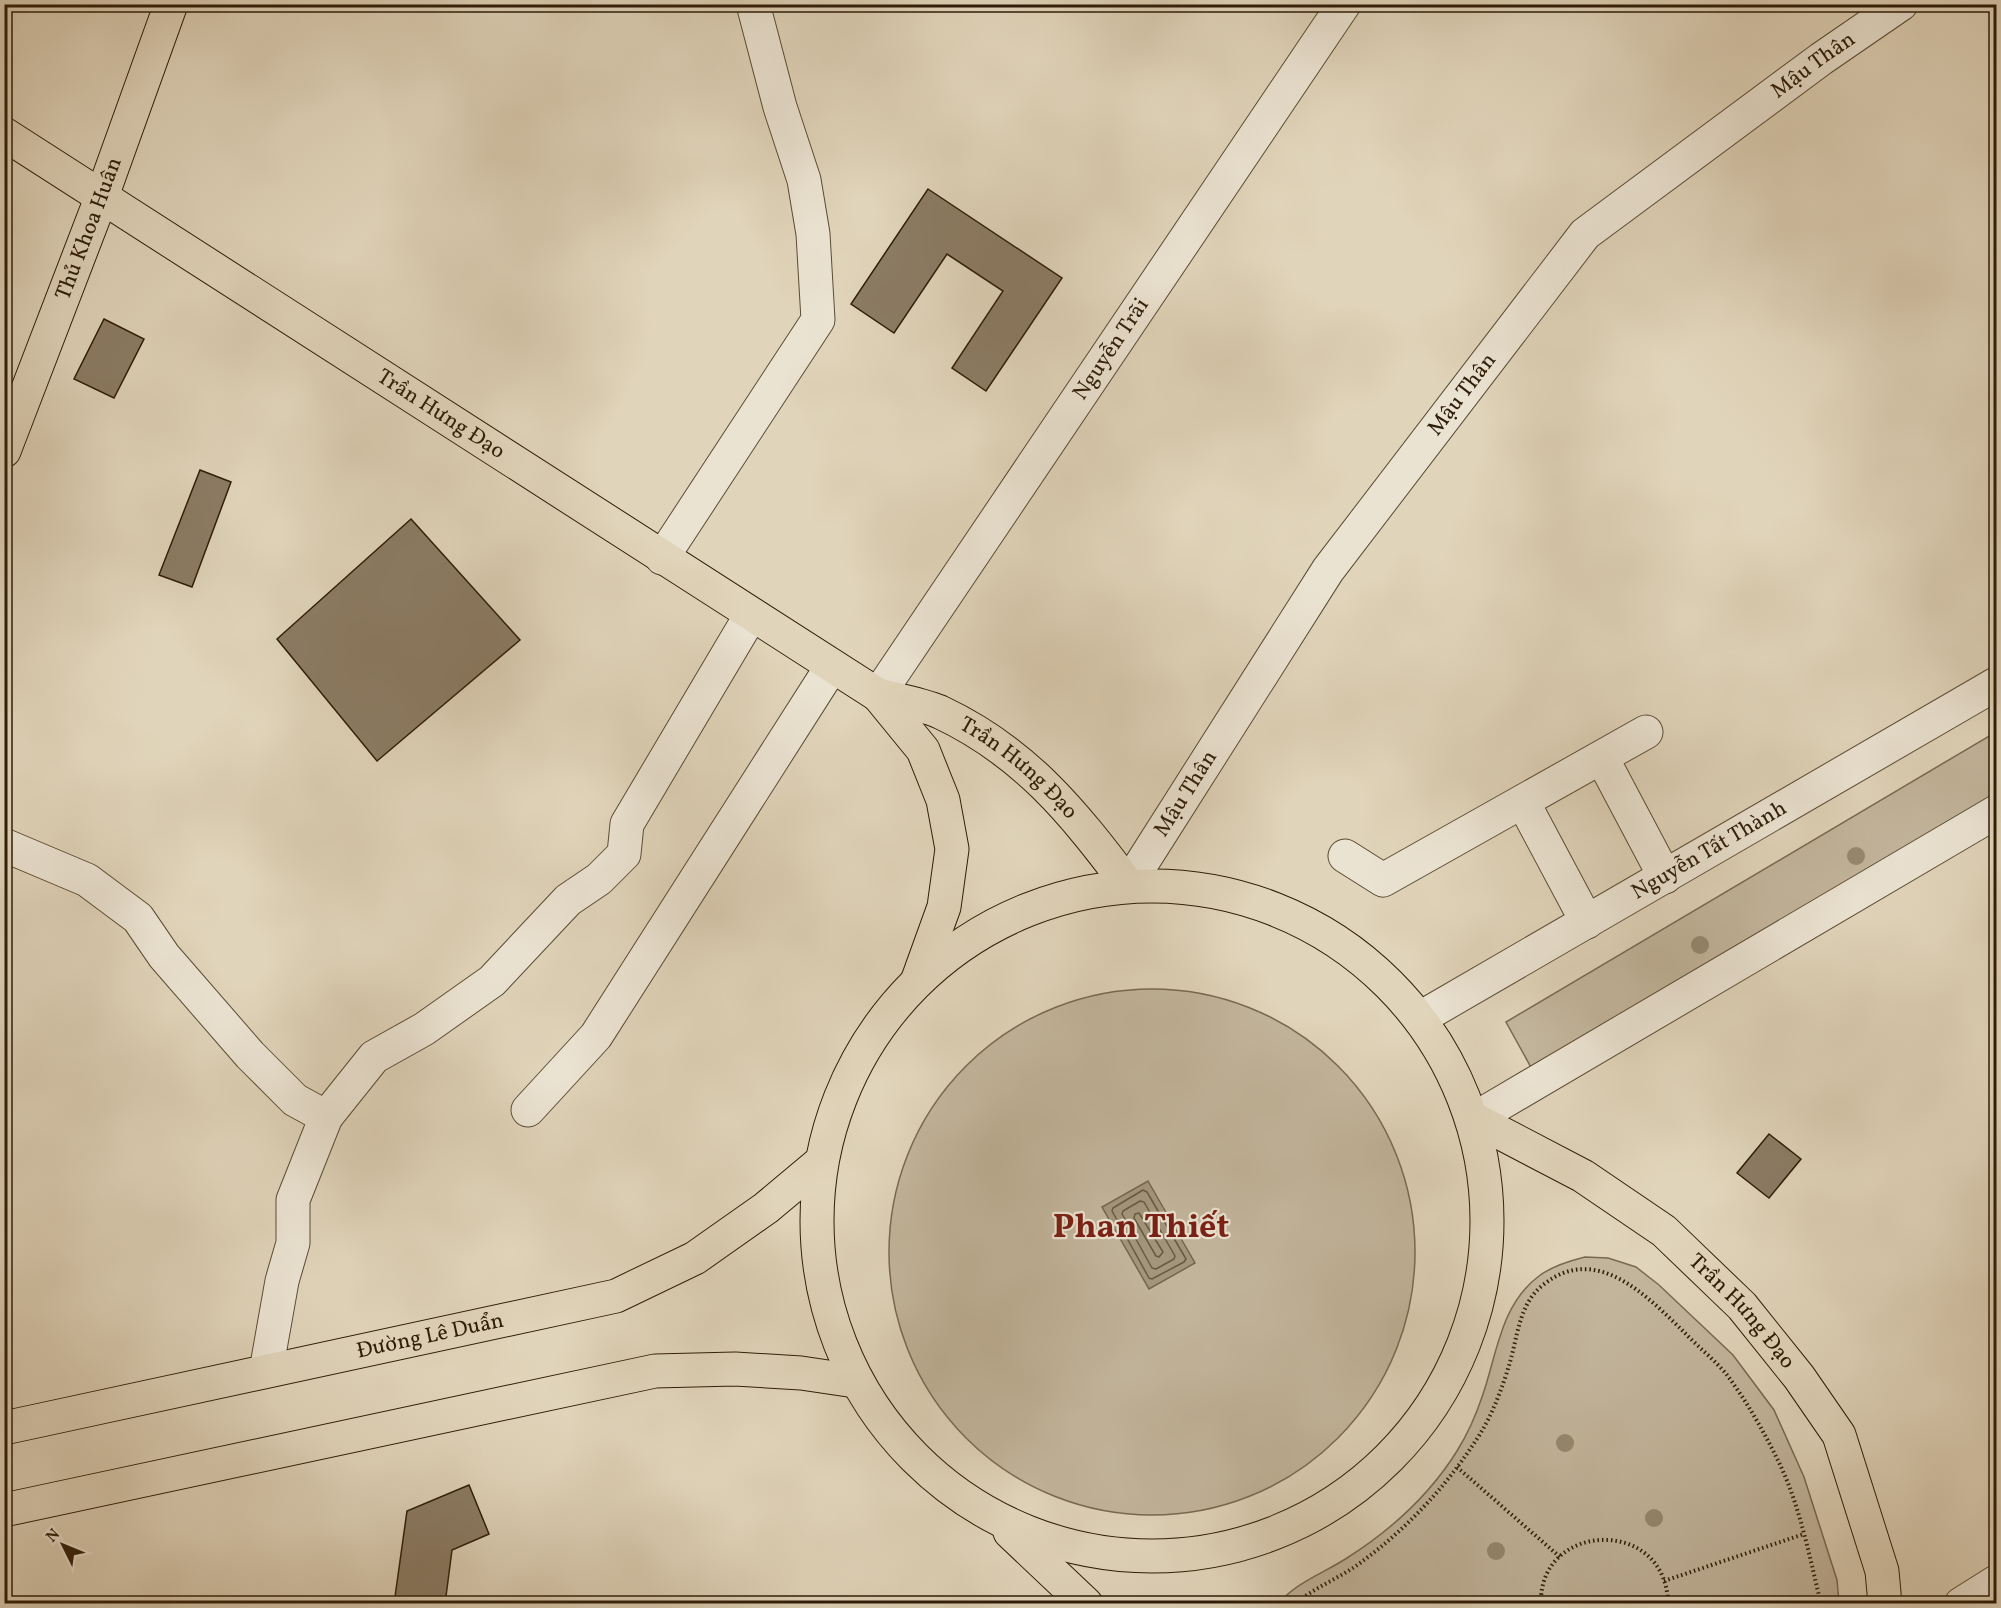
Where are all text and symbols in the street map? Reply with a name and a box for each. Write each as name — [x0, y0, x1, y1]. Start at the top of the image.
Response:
street label: Mậu Thân — [1765, 24, 1862, 106]
street label: Thủ Khoa Huân — [48, 153, 130, 305]
street label: Nguyễn Trãi — [1066, 292, 1157, 407]
street label: Mậu Thân — [1420, 347, 1504, 443]
street label: Trần Hưng Đạo — [371, 362, 511, 467]
street label: Trần Hưng Đạo — [954, 709, 1085, 826]
street label: Mậu Thân — [1147, 744, 1225, 843]
street label: Nguyễn Tất Thành — [1626, 793, 1793, 908]
district label: Phan Thiết — [1053, 1205, 1229, 1252]
street label: Trần Hưng Đạo — [1681, 1247, 1802, 1376]
street label: Đường Lê Duẩn — [354, 1305, 507, 1367]
north arrow — [33, 1515, 93, 1575]
text: N — [41, 1524, 66, 1548]

